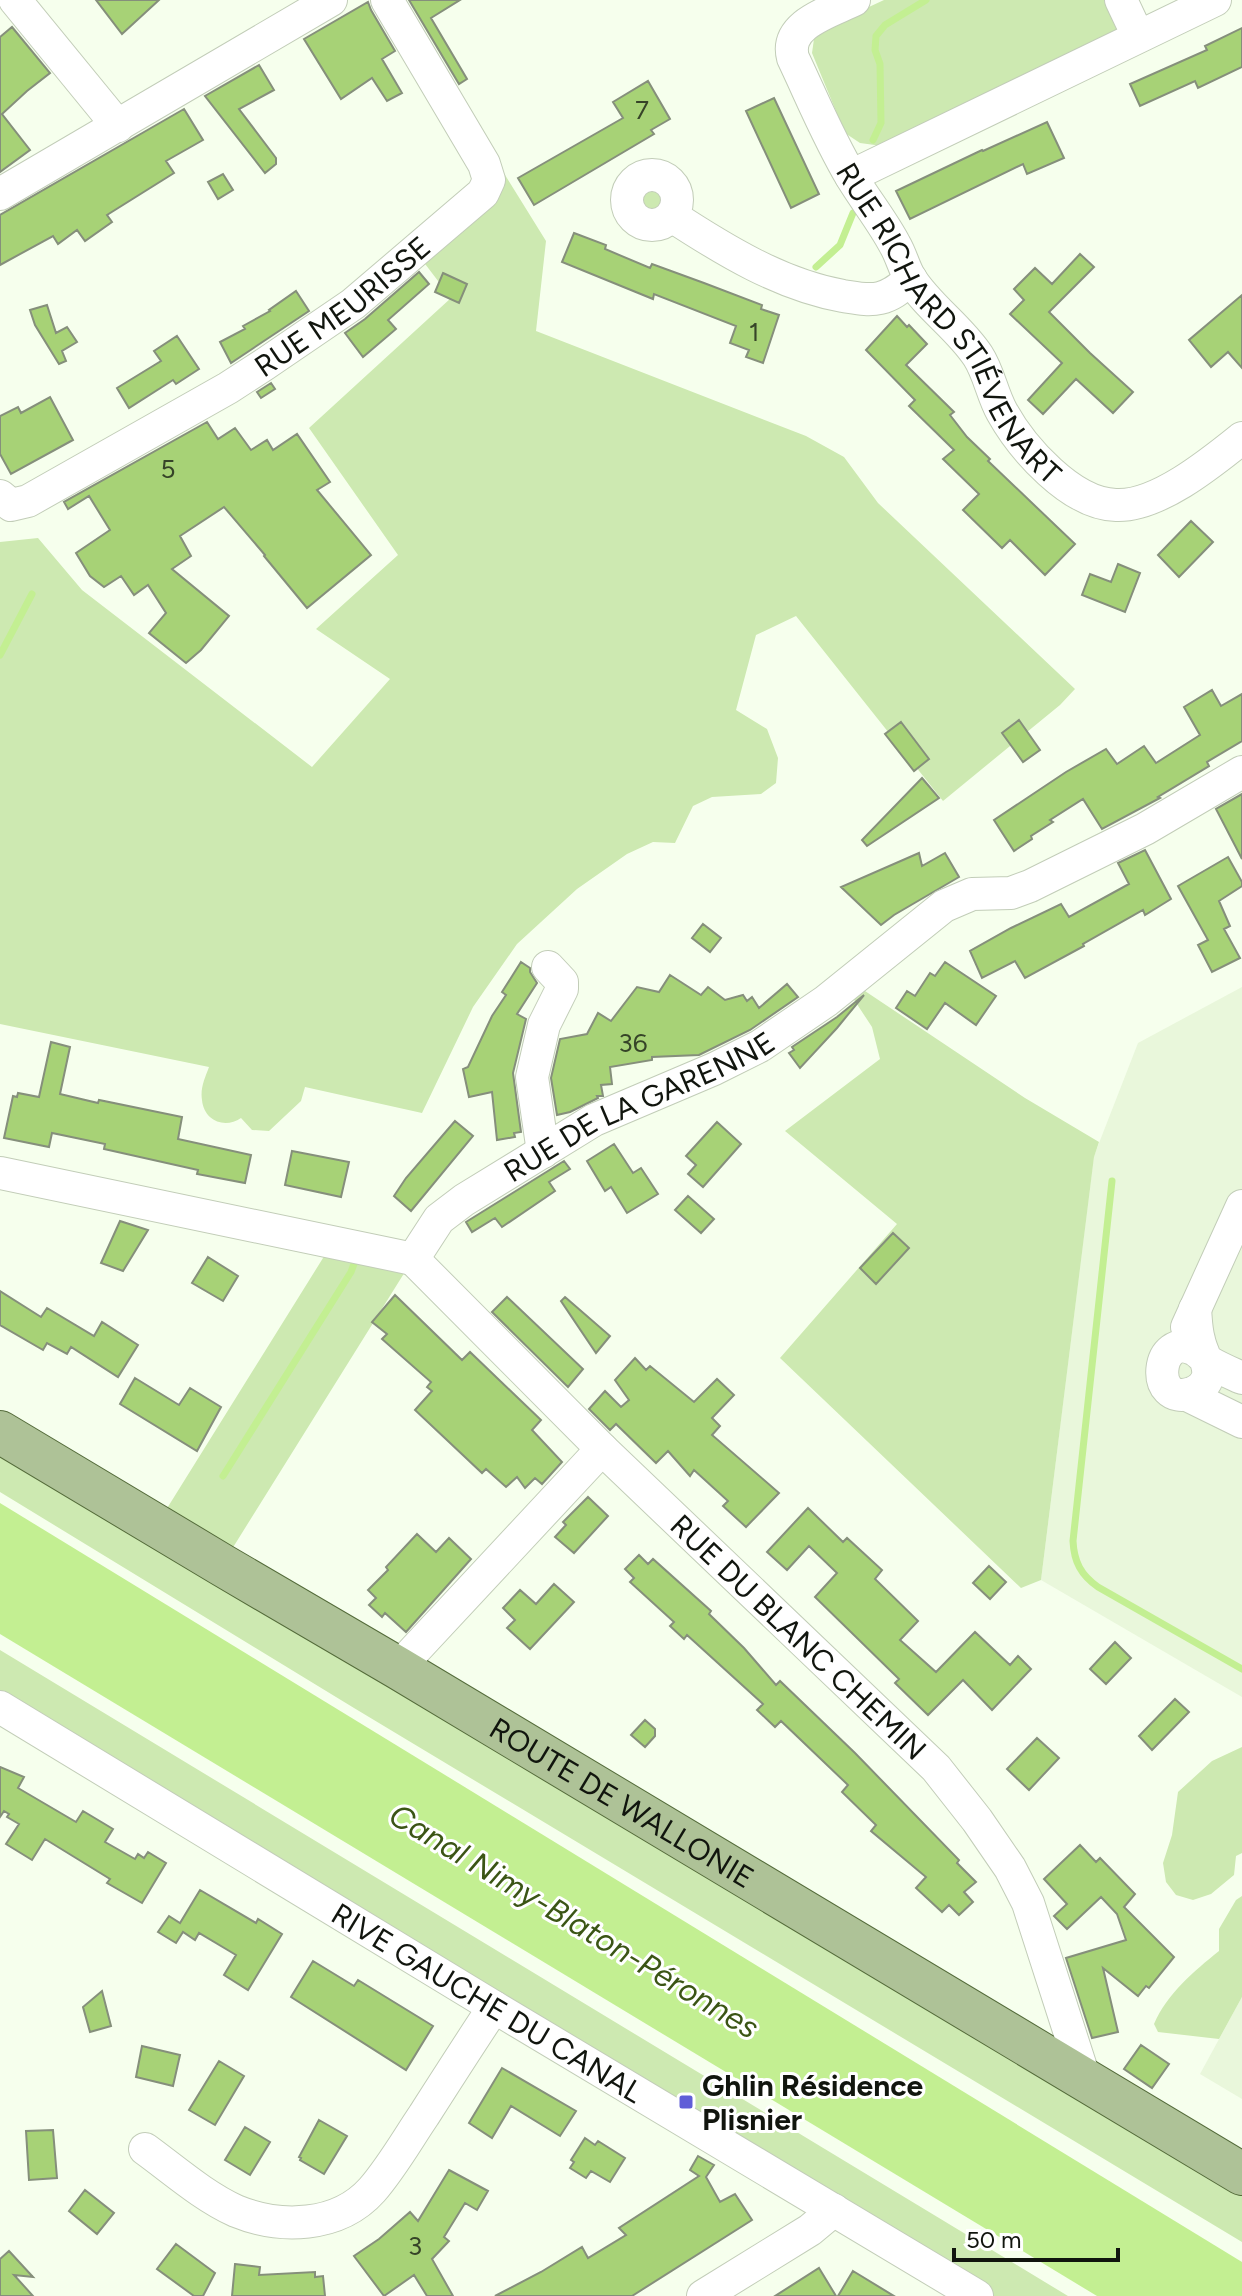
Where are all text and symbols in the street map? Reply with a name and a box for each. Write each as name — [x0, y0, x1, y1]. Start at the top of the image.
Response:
house number: 7 — [635, 94, 649, 126]
street label: RUE RICHARD STIÉVENART — [828, 156, 1069, 492]
street label: RUE MEURISSE — [247, 228, 438, 384]
house number: 1 — [749, 316, 759, 348]
house number: 5 — [161, 453, 175, 485]
street label: RUE DE LA GARENNE — [497, 1023, 782, 1190]
house number: 36 — [619, 1027, 647, 1059]
street label: RUE DU BLANC CHEMIN — [663, 1506, 934, 1768]
street label: ROUTE DE WALLONIE — [483, 1709, 761, 1896]
water label: Canal Nimy-Blaton-Péronnes — [382, 1795, 766, 2047]
street label: RIVE GAUCHE DU CANAL — [325, 1894, 650, 2111]
place label: Ghlin Résidence Plisnier — [702, 2067, 924, 2138]
marker: Ghlin Résidence Plisnier — [677, 2093, 695, 2111]
scale bar — [954, 2212, 1118, 2262]
text: 50 m — [966, 2225, 1022, 2254]
house number: 3 — [408, 2230, 422, 2262]

